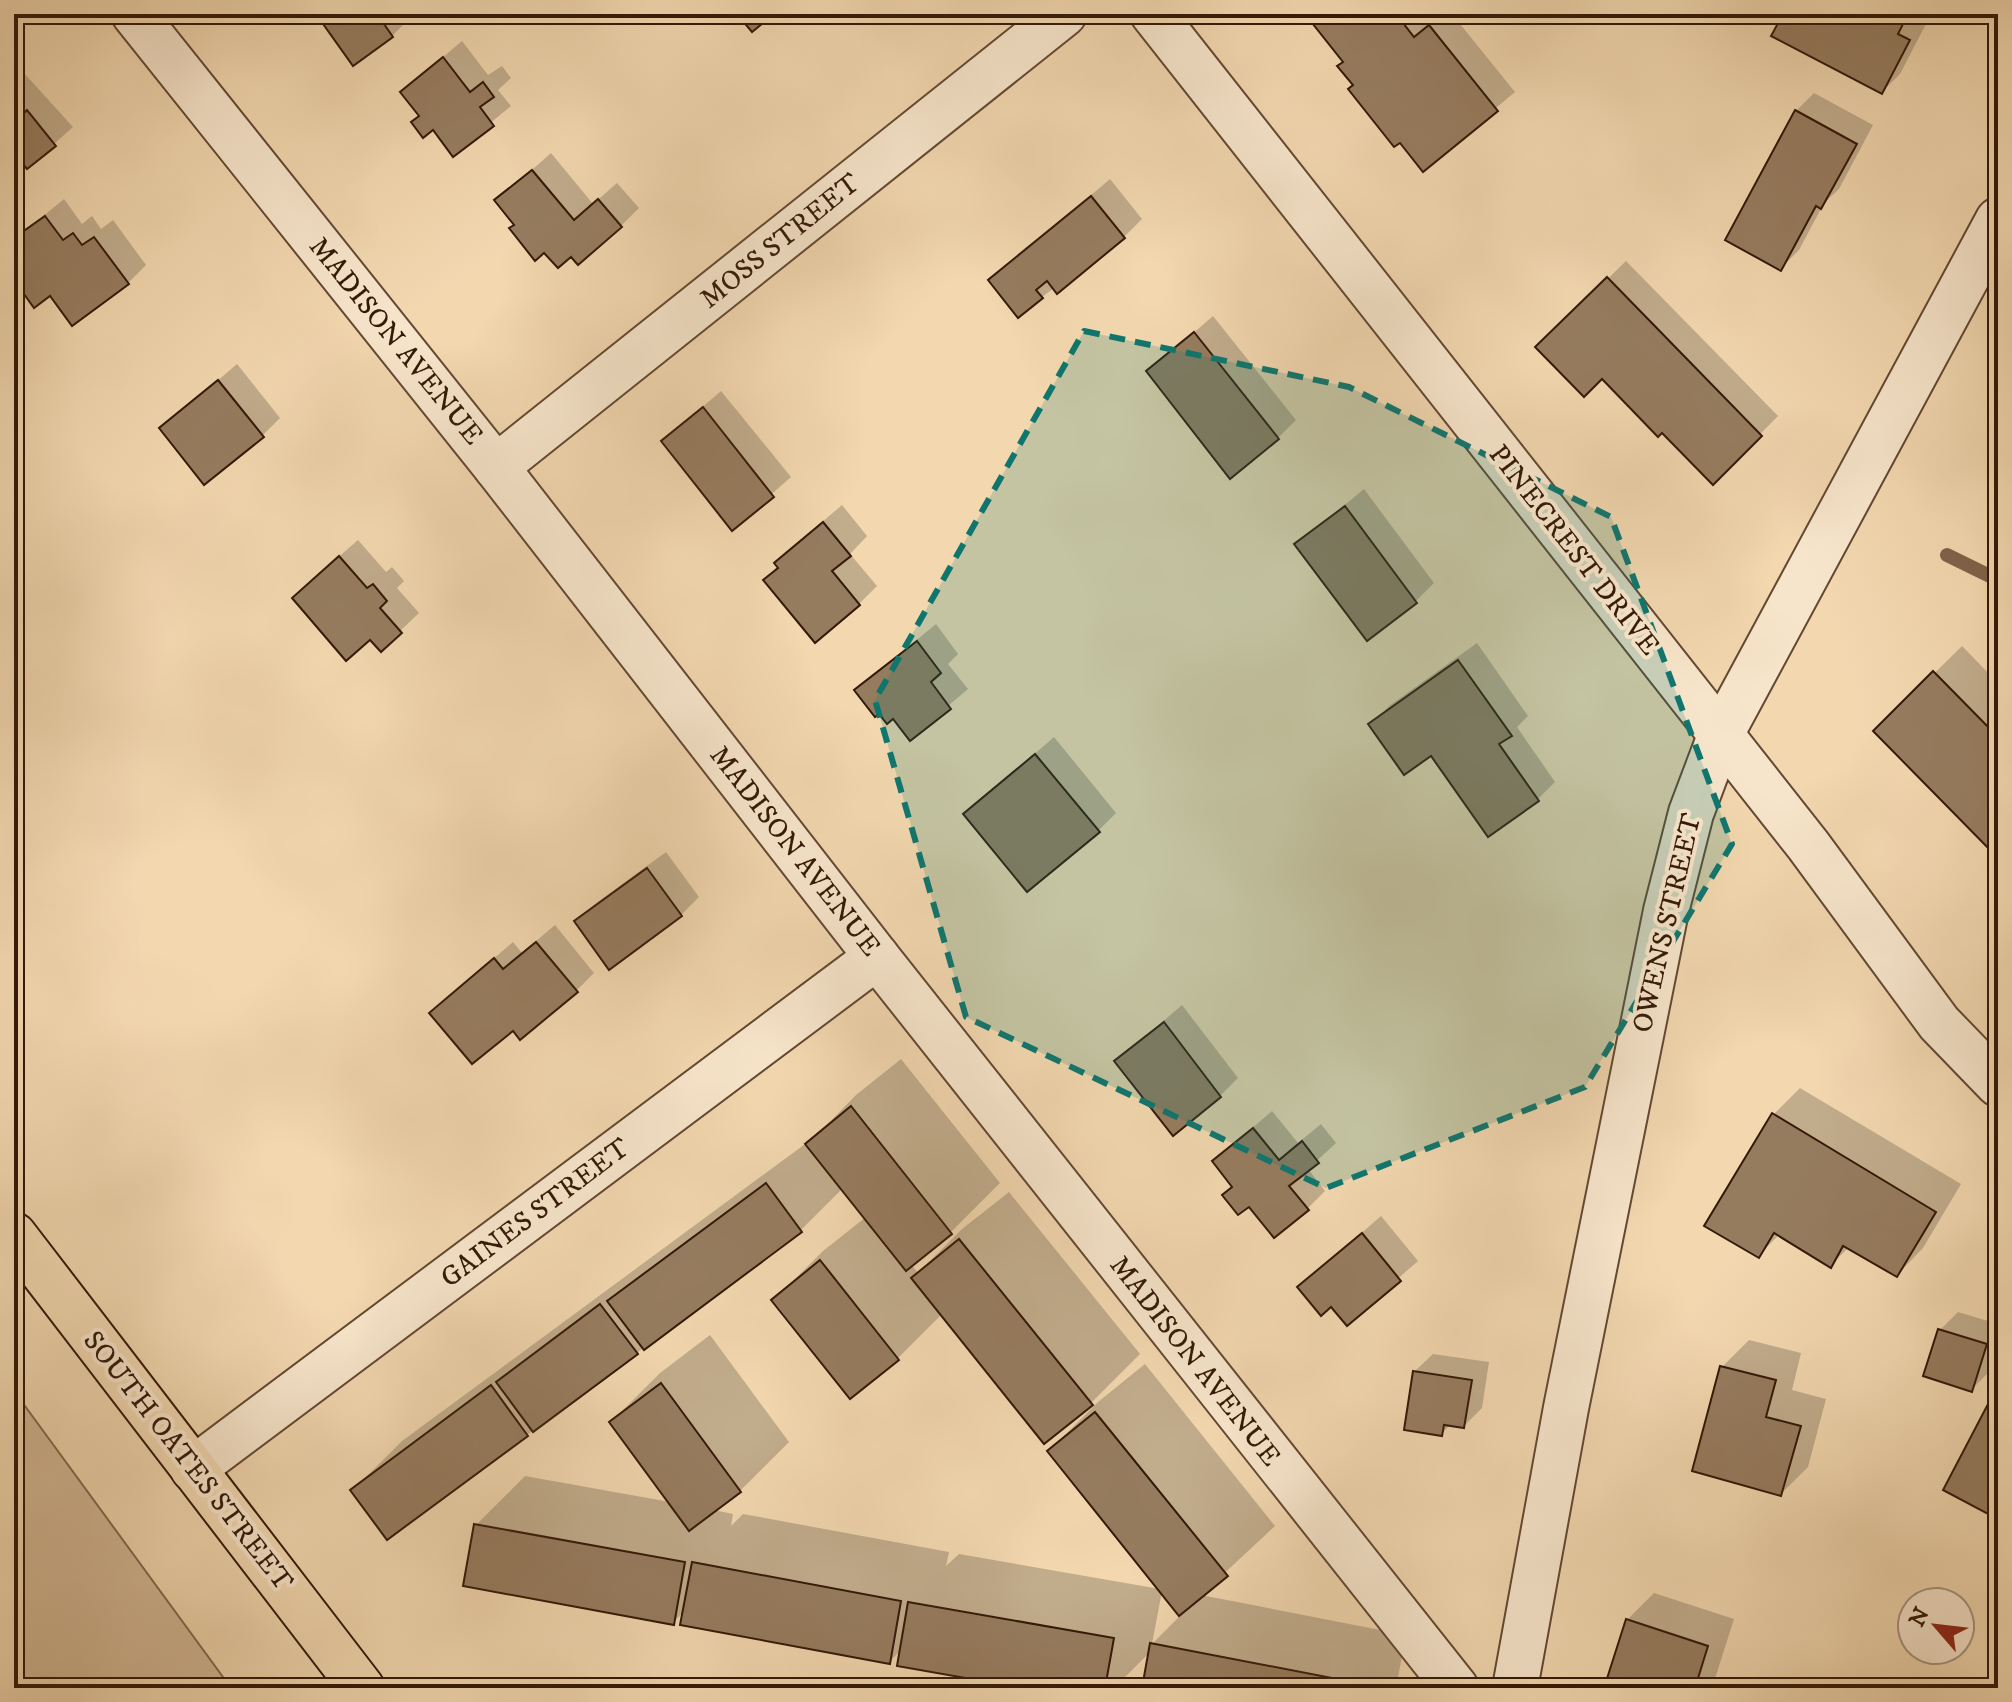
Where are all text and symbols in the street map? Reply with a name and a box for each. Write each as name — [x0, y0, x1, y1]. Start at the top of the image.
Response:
street label: MOSS STREET — [693, 166, 867, 316]
street label: MADISON AVENUE — [301, 230, 491, 452]
street label: PINECREST DRIVE — [1481, 438, 1667, 662]
street label: MADISON AVENUE — [702, 739, 888, 963]
street label: OWENS STREET — [1625, 810, 1709, 1036]
street label: GAINES STREET — [433, 1130, 637, 1296]
street label: MADISON AVENUE — [1102, 1249, 1288, 1473]
street label: SOUTH OATES STREET — [76, 1324, 300, 1598]
north arrow — [1896, 1586, 1976, 1666]
text: N — [1904, 1603, 1936, 1632]

